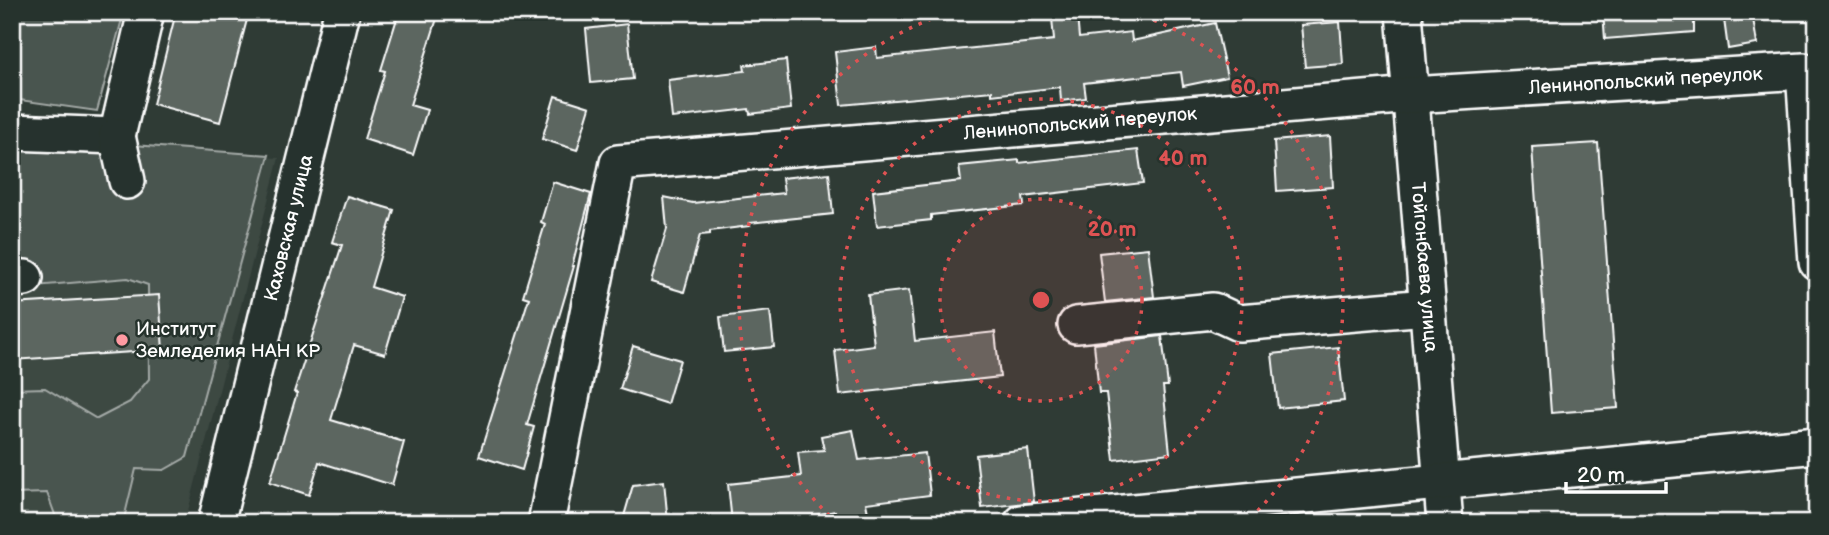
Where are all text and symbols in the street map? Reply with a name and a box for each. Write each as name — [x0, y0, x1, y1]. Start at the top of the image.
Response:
street label: Ленинопольский переулок — [1527, 62, 1763, 99]
text: 60 m — [1230, 75, 1280, 100]
street label: Ленинопольский переулок — [961, 102, 1198, 145]
text: 40 m — [1158, 146, 1208, 171]
street label: Каховская улица — [260, 152, 318, 304]
street label: Тойгонбаева улица — [1406, 181, 1443, 353]
text: 20 m — [1088, 217, 1136, 242]
centre of rings — [1029, 288, 1053, 312]
place label: Институт Земледелия НАН КР — [136, 318, 320, 363]
marker: Институт Земледелия НАН КР — [114, 332, 130, 348]
scale bar — [1566, 451, 1666, 495]
text: 20 m — [1577, 463, 1625, 488]

